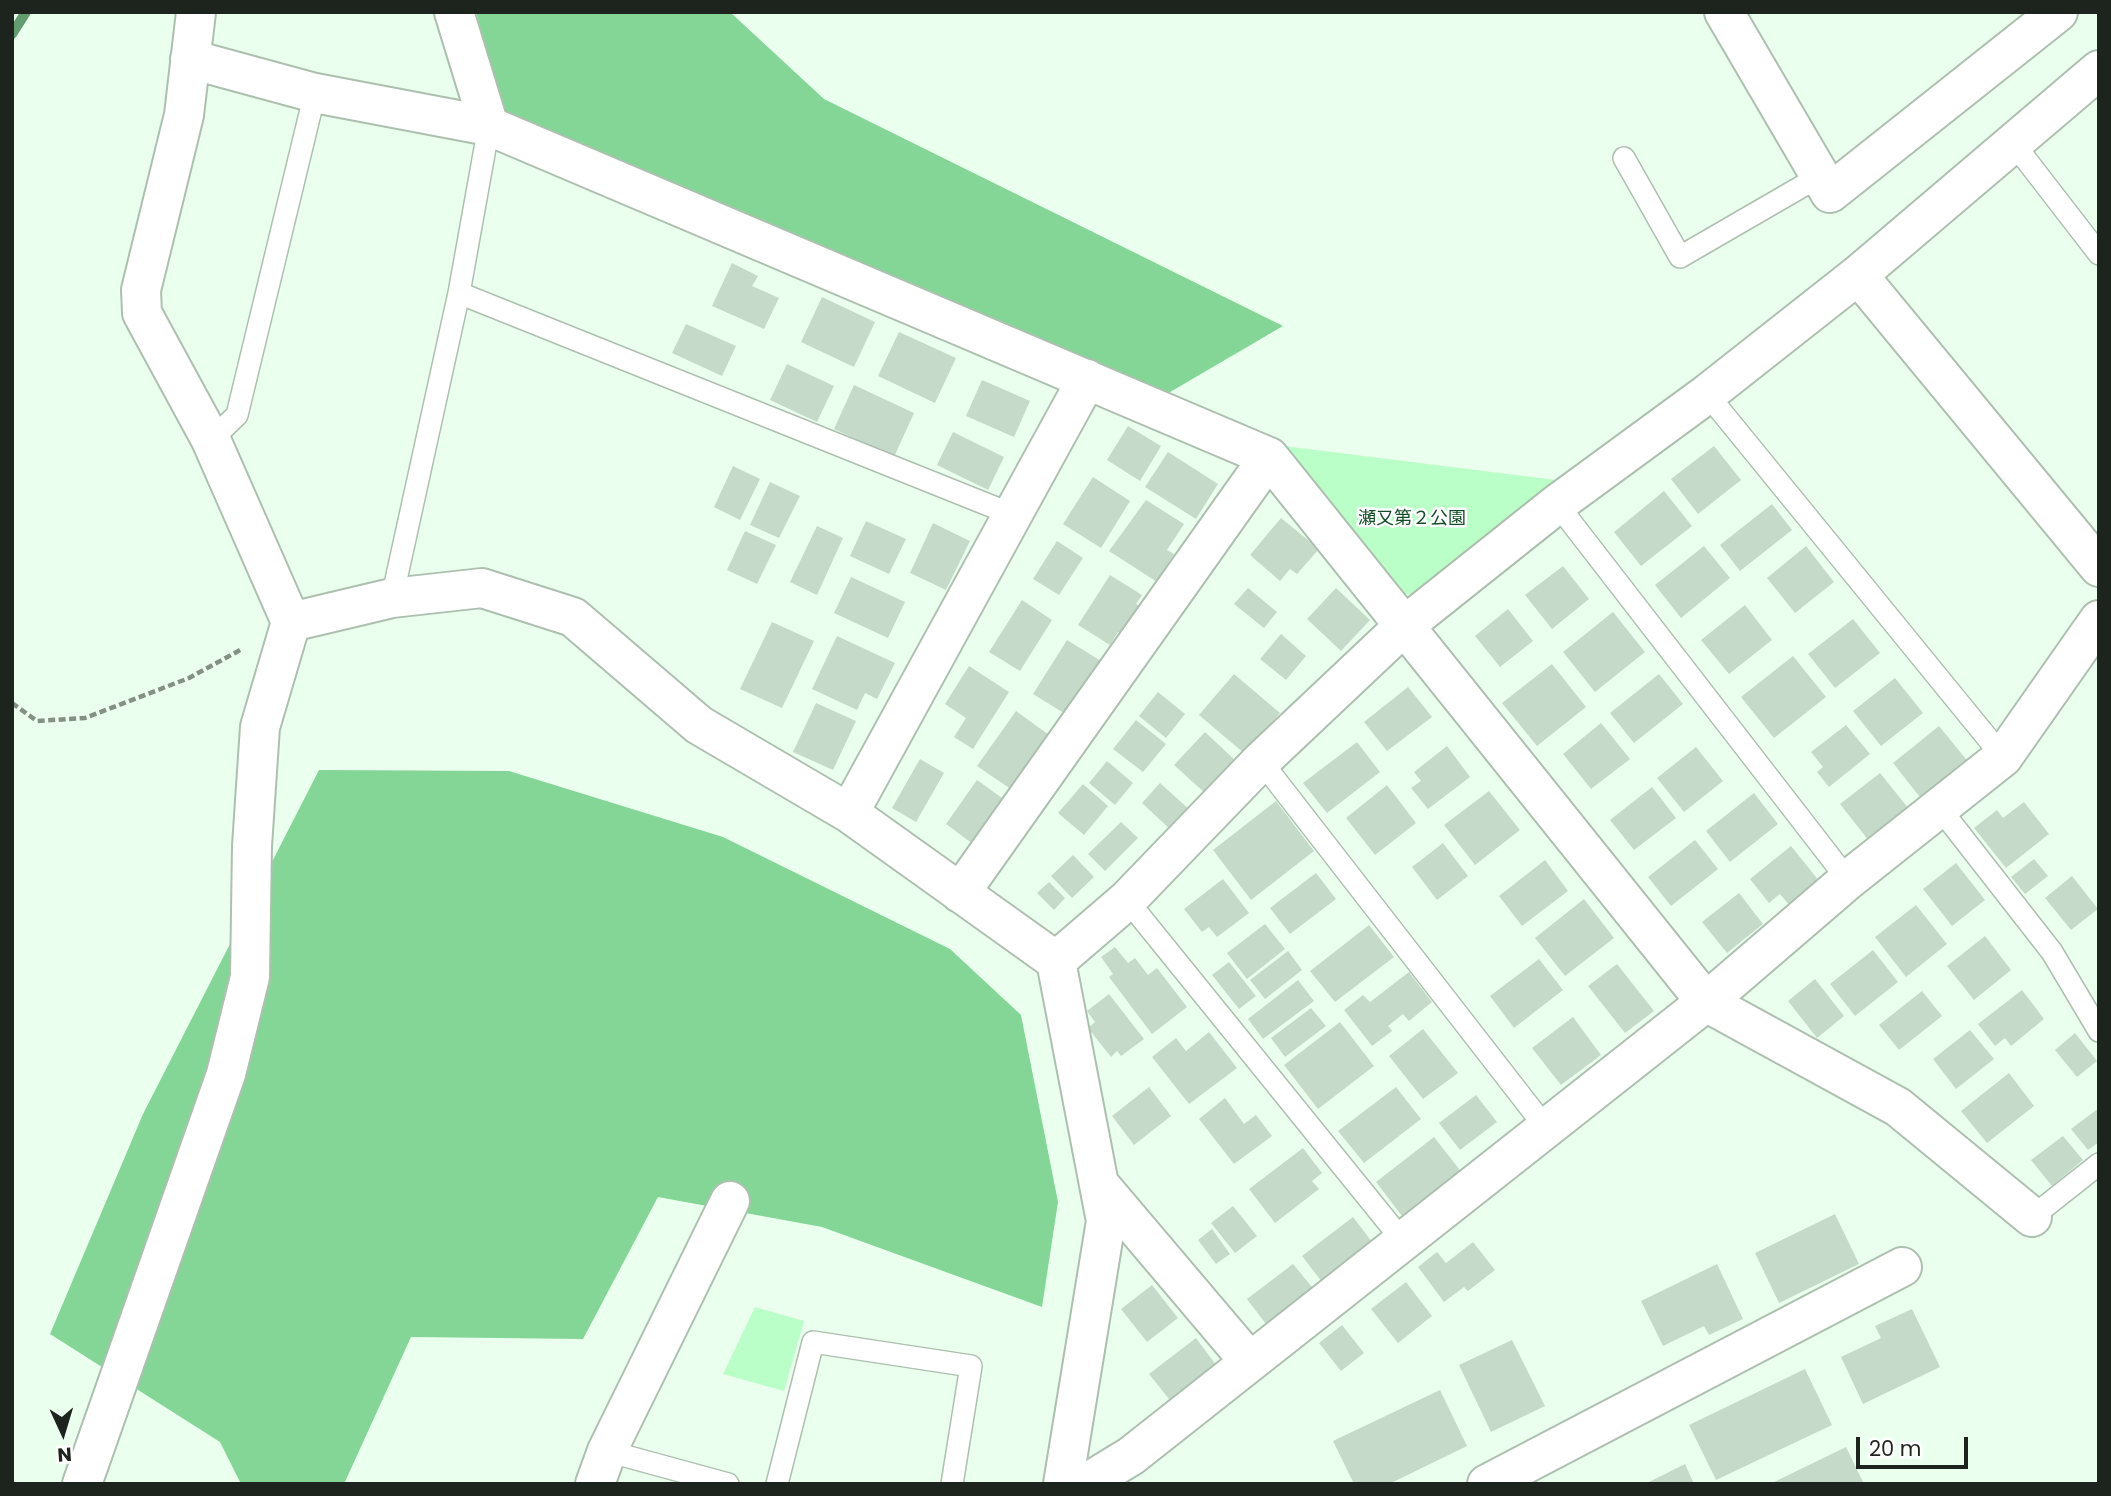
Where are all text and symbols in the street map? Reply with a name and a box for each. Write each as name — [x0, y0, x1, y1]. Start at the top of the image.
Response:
park label: 瀬又第２公園 — [1358, 508, 1466, 530]
north arrow — [28, 1398, 98, 1468]
scale bar — [1859, 1422, 1971, 1466]
text: 20 m — [1869, 1434, 1922, 1463]
text: N — [56, 1440, 73, 1468]

